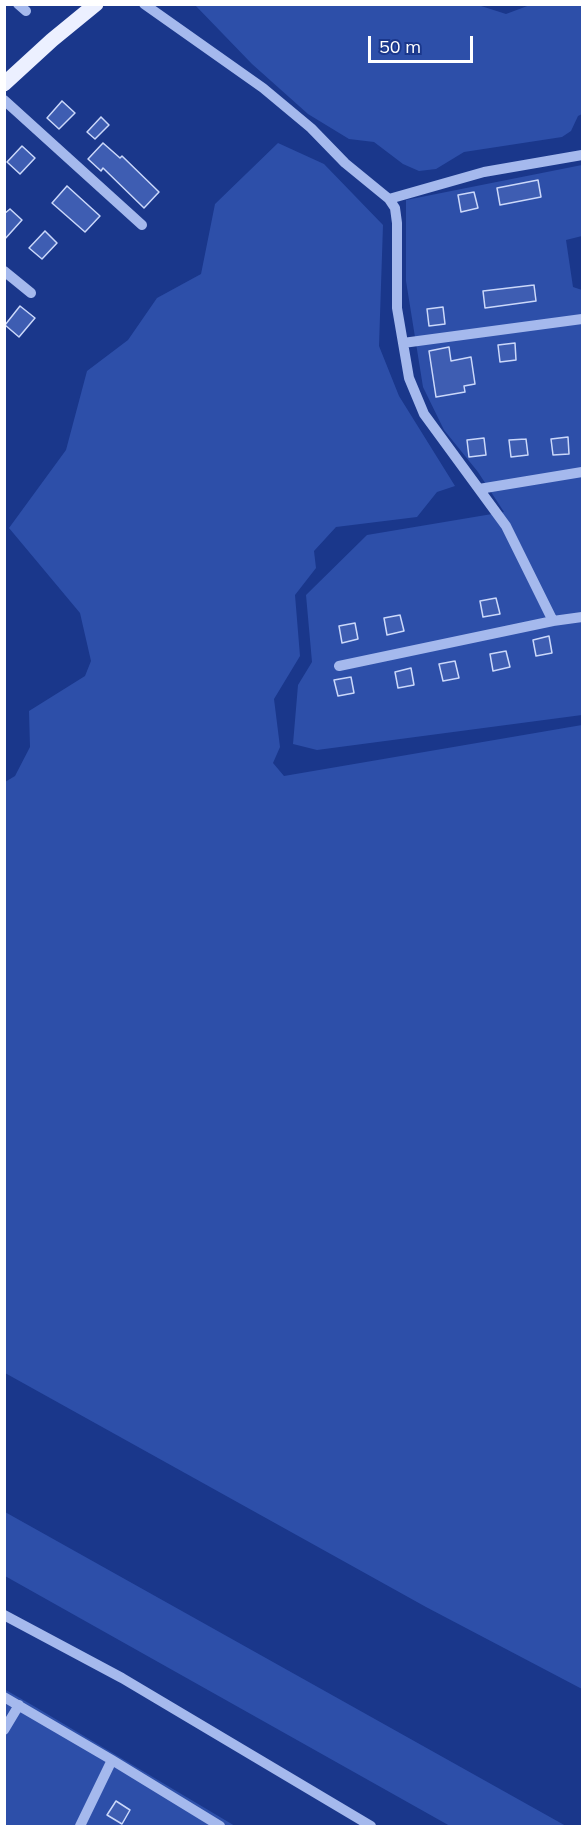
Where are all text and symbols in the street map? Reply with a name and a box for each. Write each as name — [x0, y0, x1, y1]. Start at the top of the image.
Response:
scale bar — [371, 24, 476, 62]
text: 50 m — [379, 35, 421, 58]

